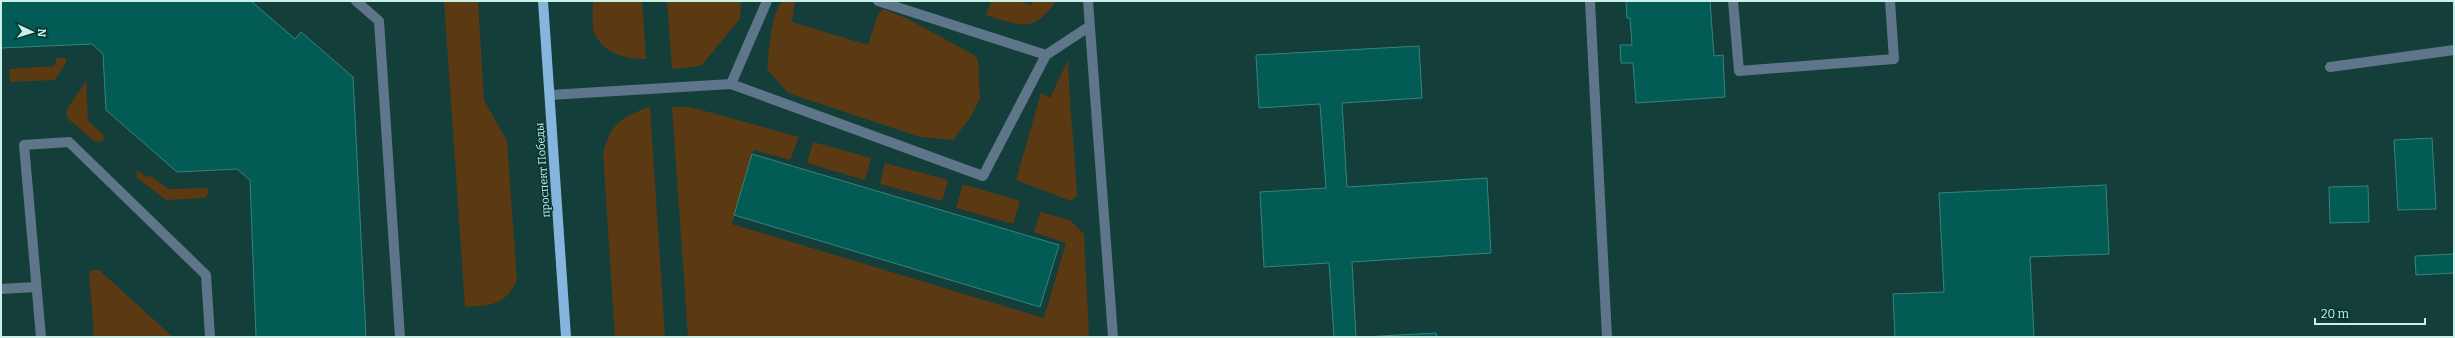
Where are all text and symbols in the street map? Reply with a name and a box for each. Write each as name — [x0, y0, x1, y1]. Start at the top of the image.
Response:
north arrow — [12, 12, 52, 52]
text: N — [35, 28, 48, 38]
street label: проспект Победы — [533, 122, 553, 218]
scale bar — [2315, 300, 2425, 326]
text: 20 m — [2321, 307, 2350, 321]

